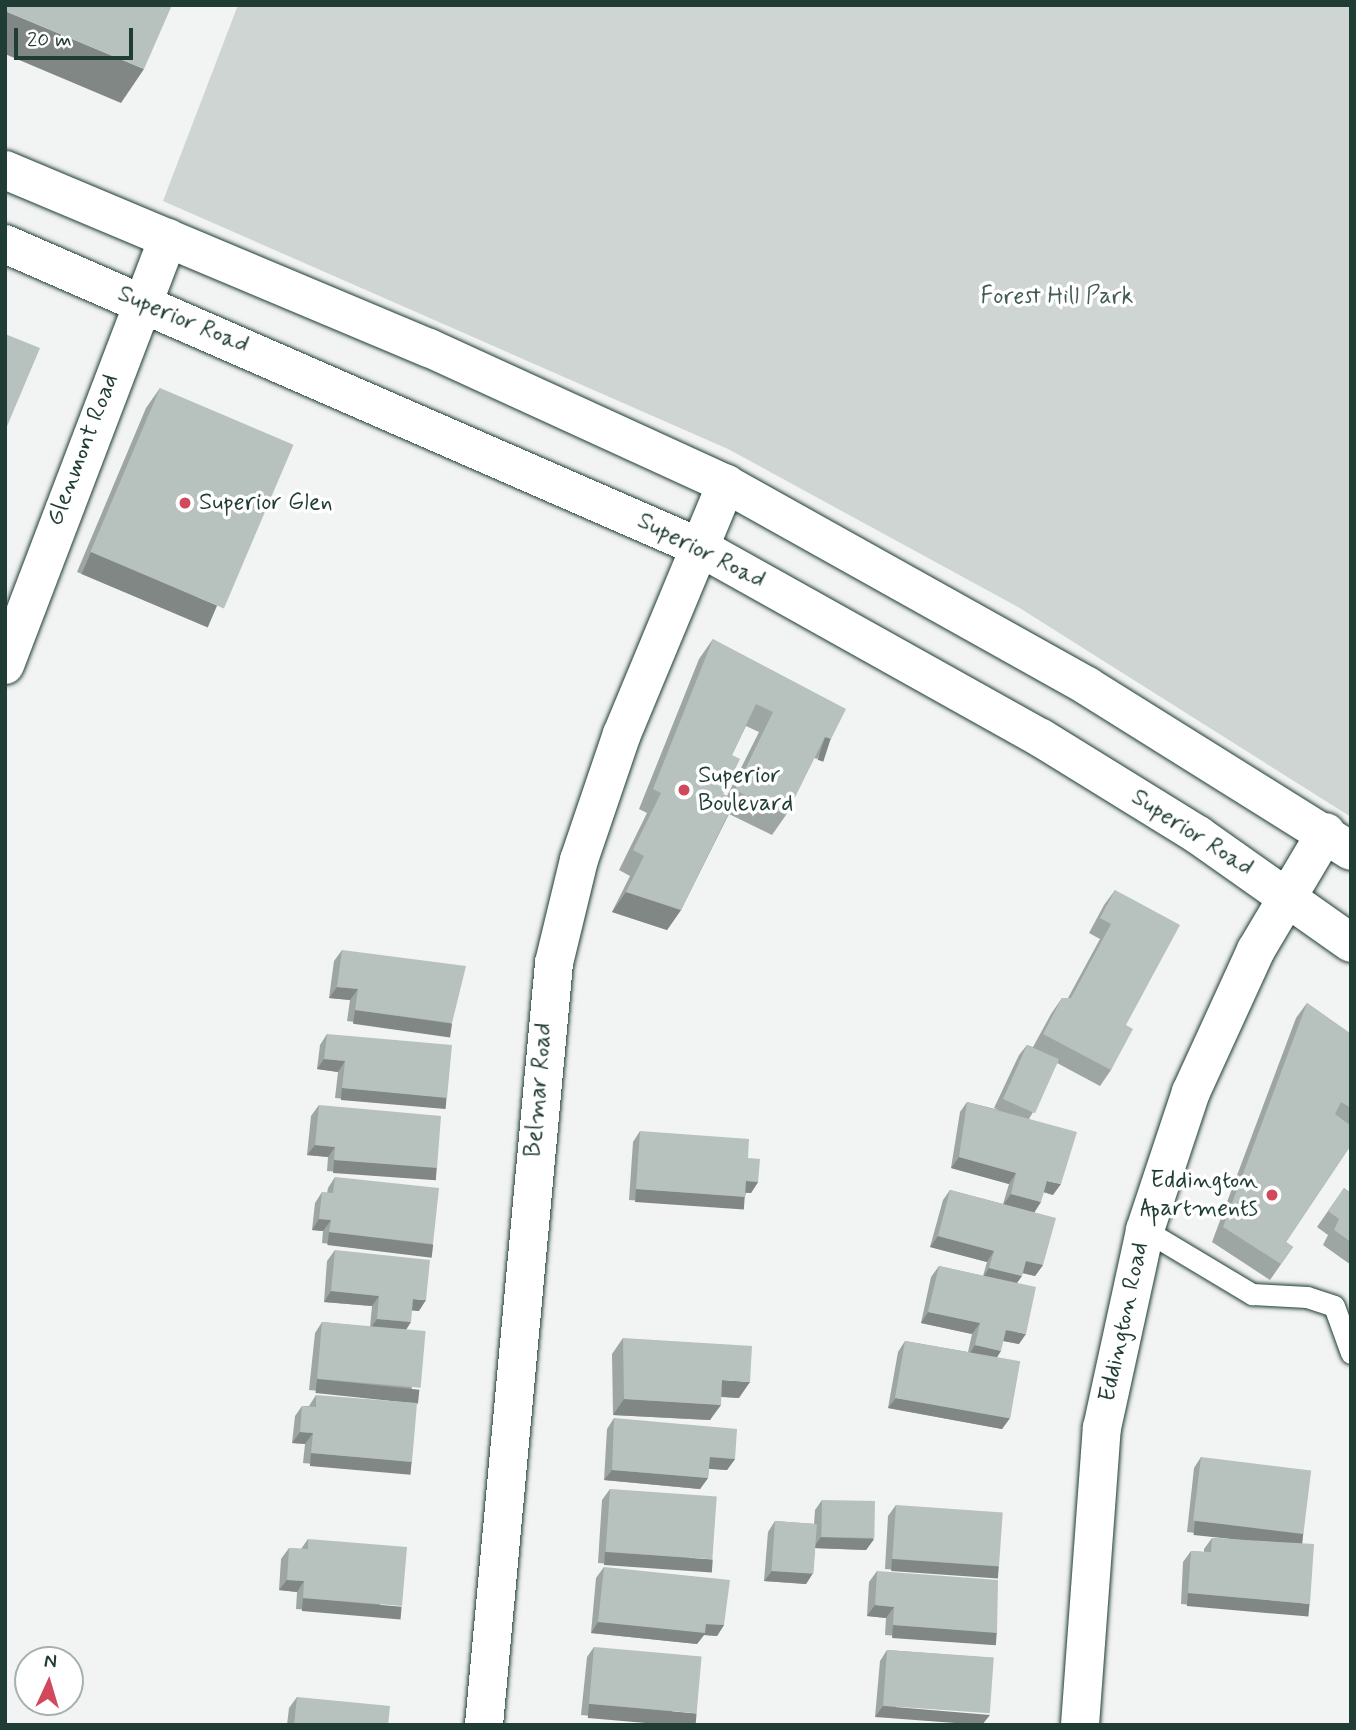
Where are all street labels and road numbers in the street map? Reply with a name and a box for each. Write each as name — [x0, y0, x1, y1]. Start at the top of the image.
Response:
street label: Superior Road — [114, 280, 252, 360]
street label: Glenmont Road — [41, 370, 125, 530]
street label: Superior Road — [633, 507, 769, 595]
street label: Superior Road — [1127, 784, 1257, 882]
street label: Belmar Road — [519, 1021, 559, 1159]
street label: Eddington Road — [1093, 1240, 1155, 1404]

